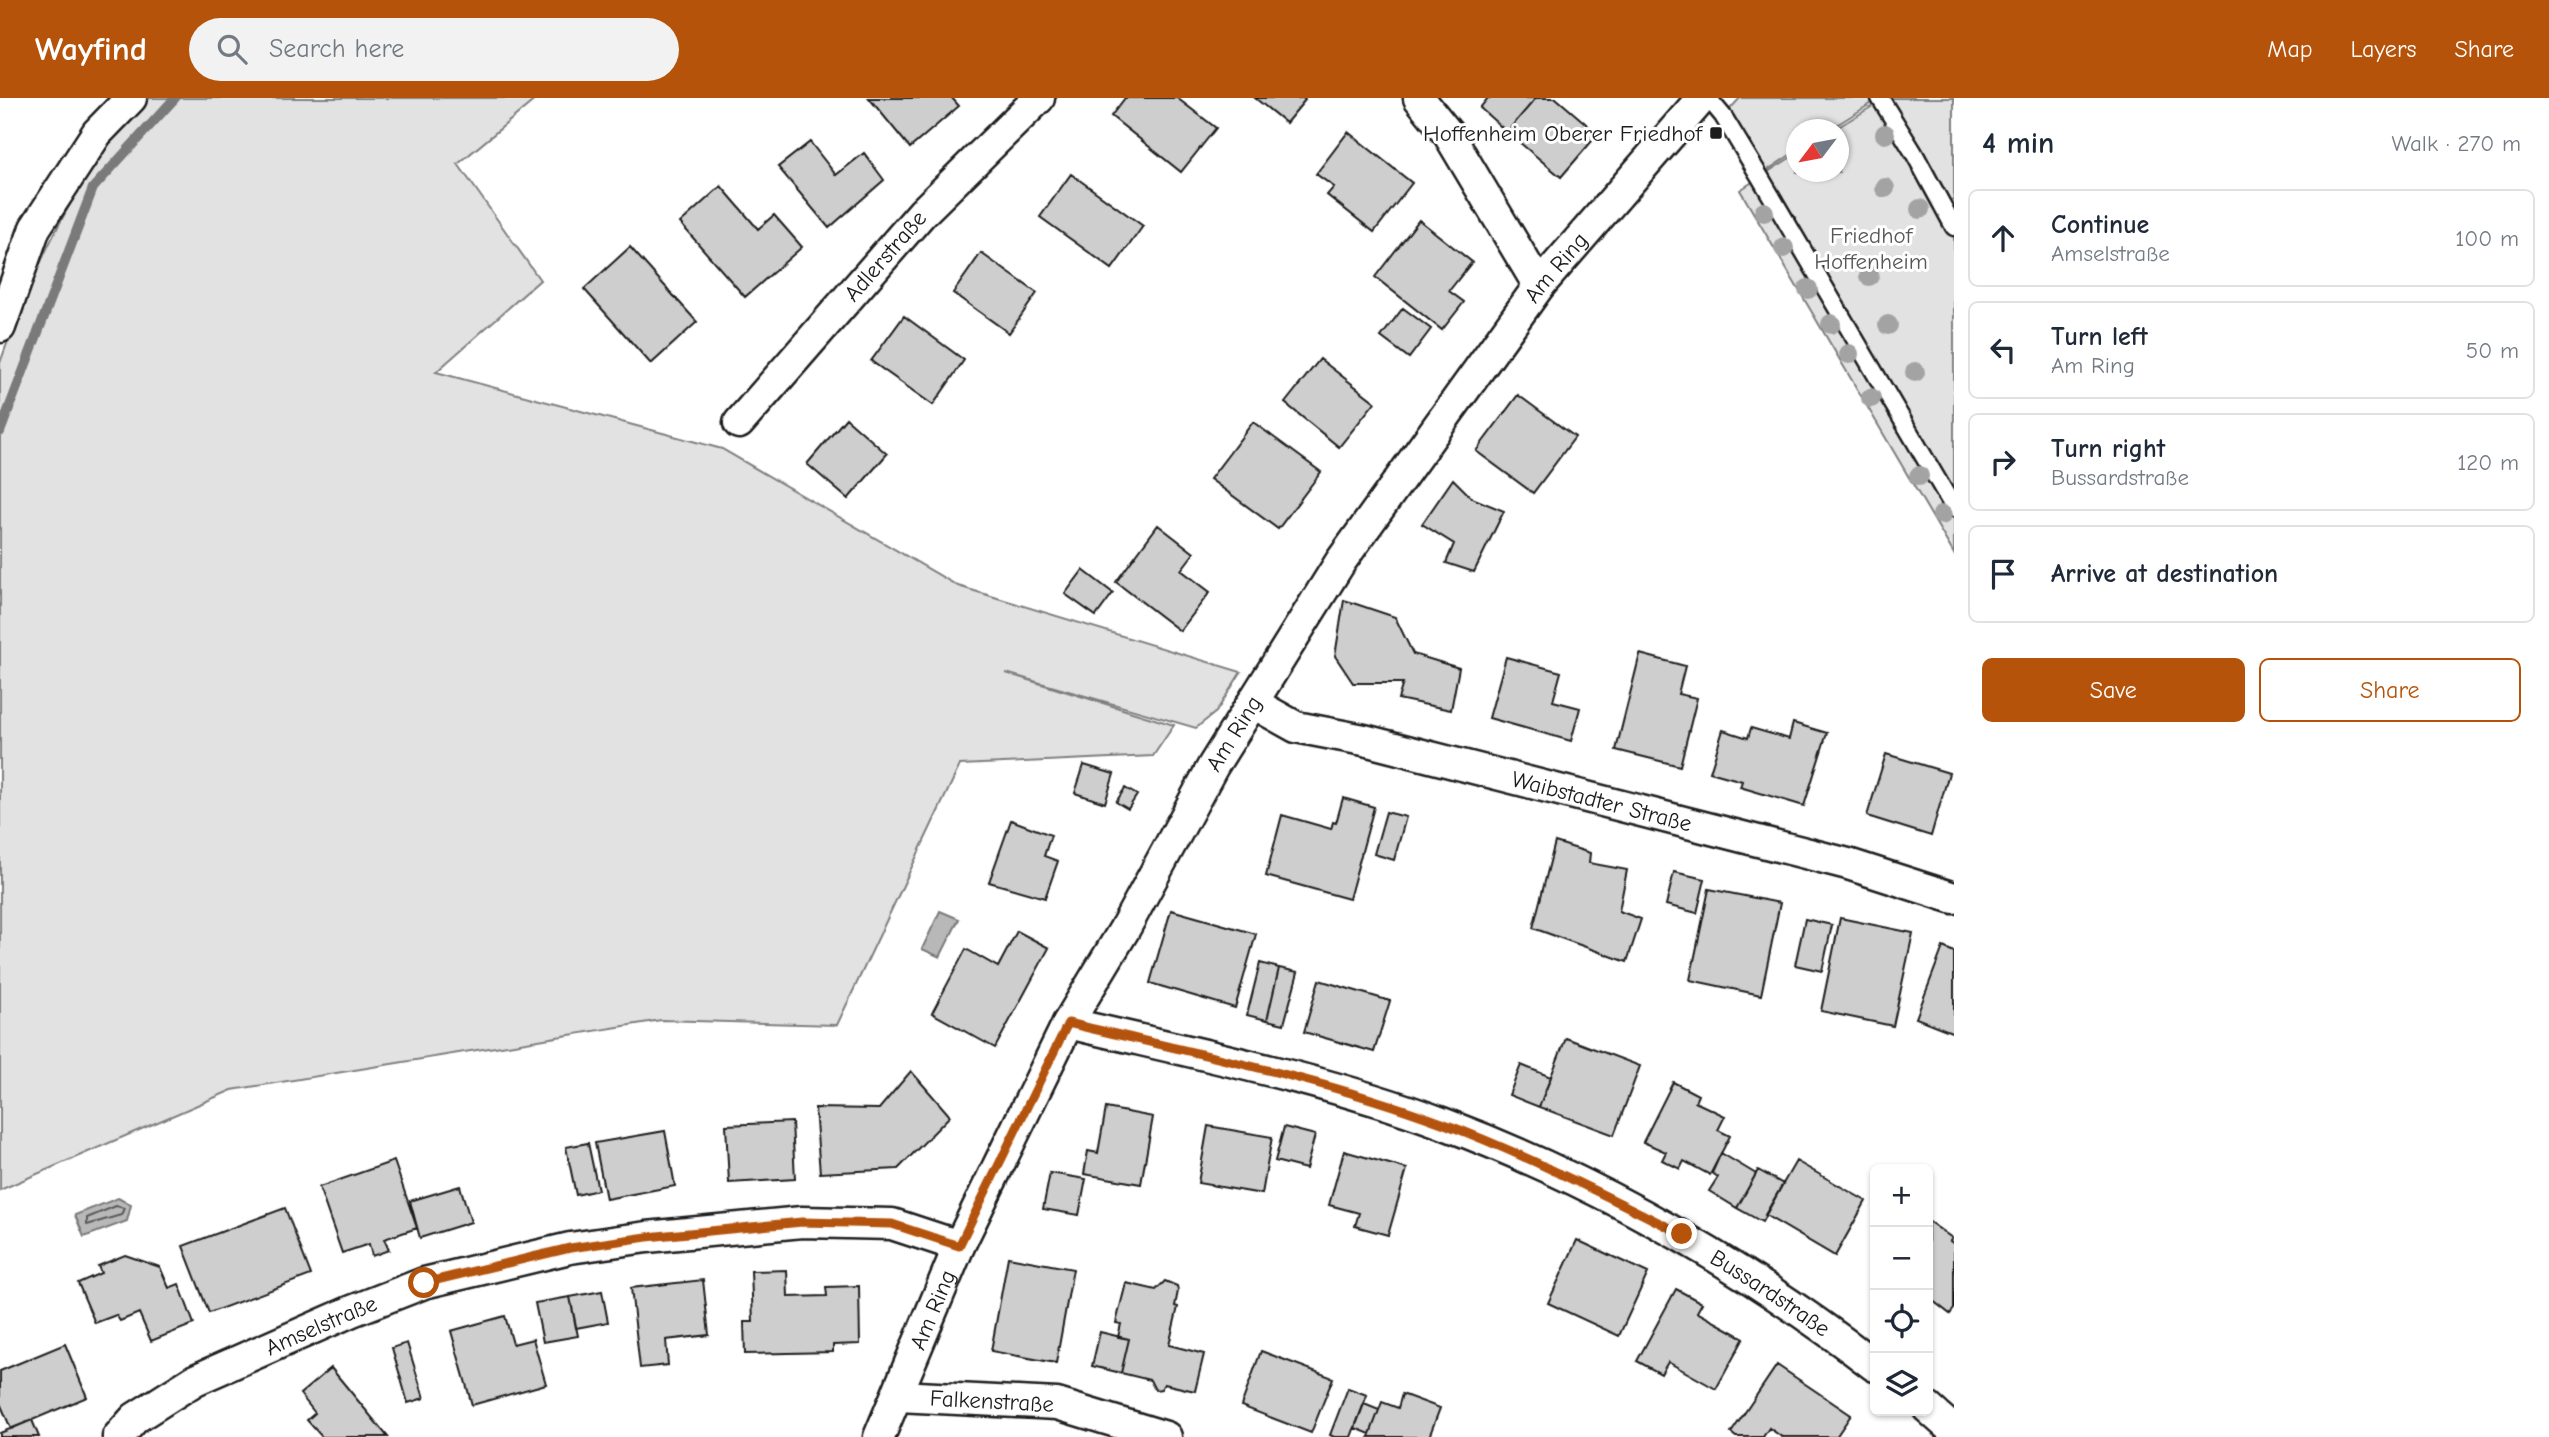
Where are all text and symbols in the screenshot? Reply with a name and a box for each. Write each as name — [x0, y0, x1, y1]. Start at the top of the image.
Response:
search box — [189, 18, 679, 81]
text: Wayfind — [35, 30, 147, 68]
icon: search — [213, 30, 251, 68]
text: Search here — [269, 34, 404, 64]
text: Map — [2267, 35, 2313, 63]
text: Layers — [2351, 35, 2416, 63]
text: Share — [2454, 35, 2514, 63]
north arrow — [1786, 119, 1849, 182]
place label: Hoffenheim Oberer Friedhof — [1423, 120, 1704, 147]
marker: Hoffenheim Oberer Friedhof — [1708, 125, 1724, 141]
text: 4 min — [1982, 126, 2054, 161]
text: Walk · 270 m — [2392, 130, 2521, 157]
street label: Adlerstraße — [838, 205, 932, 307]
text: Continue — [2051, 210, 2149, 240]
icon: ahead — [1984, 219, 2022, 257]
park label: Friedhof Hoffenheim — [1814, 222, 1928, 275]
text: 100 m — [2455, 225, 2519, 252]
street label: Am Ring — [1518, 227, 1593, 308]
text: Amselstraße — [2051, 240, 2170, 267]
text: Turn left — [2051, 322, 2148, 352]
icon: left — [1984, 331, 2022, 369]
text: 50 m — [2466, 337, 2519, 364]
text: Am Ring — [2051, 352, 2135, 379]
text: Turn right — [2051, 434, 2165, 464]
icon: right — [1984, 443, 2022, 481]
text: 120 m — [2457, 449, 2519, 476]
text: Bussardstraße — [2051, 464, 2189, 491]
icon: arrive — [1984, 555, 2022, 593]
text: Arrive at destination — [2051, 559, 2278, 589]
button: Save — [1982, 658, 2245, 722]
button: Share — [2259, 658, 2521, 722]
street label: Am Ring — [1200, 691, 1267, 776]
street label: Waibstadter Straße — [1509, 765, 1695, 837]
map controls — [1870, 1164, 1933, 1416]
button: + — [1870, 1164, 1933, 1227]
route end — [1666, 1218, 1697, 1249]
button: − — [1870, 1227, 1933, 1290]
street label: Bussardstraße — [1706, 1243, 1836, 1342]
street label: Am Ring — [904, 1266, 961, 1354]
route start — [408, 1267, 439, 1298]
street label: Amselstraße — [261, 1289, 381, 1361]
button: locate — [1870, 1290, 1933, 1353]
button: layers — [1870, 1353, 1933, 1416]
street label: Falkenstraße — [929, 1384, 1055, 1417]

